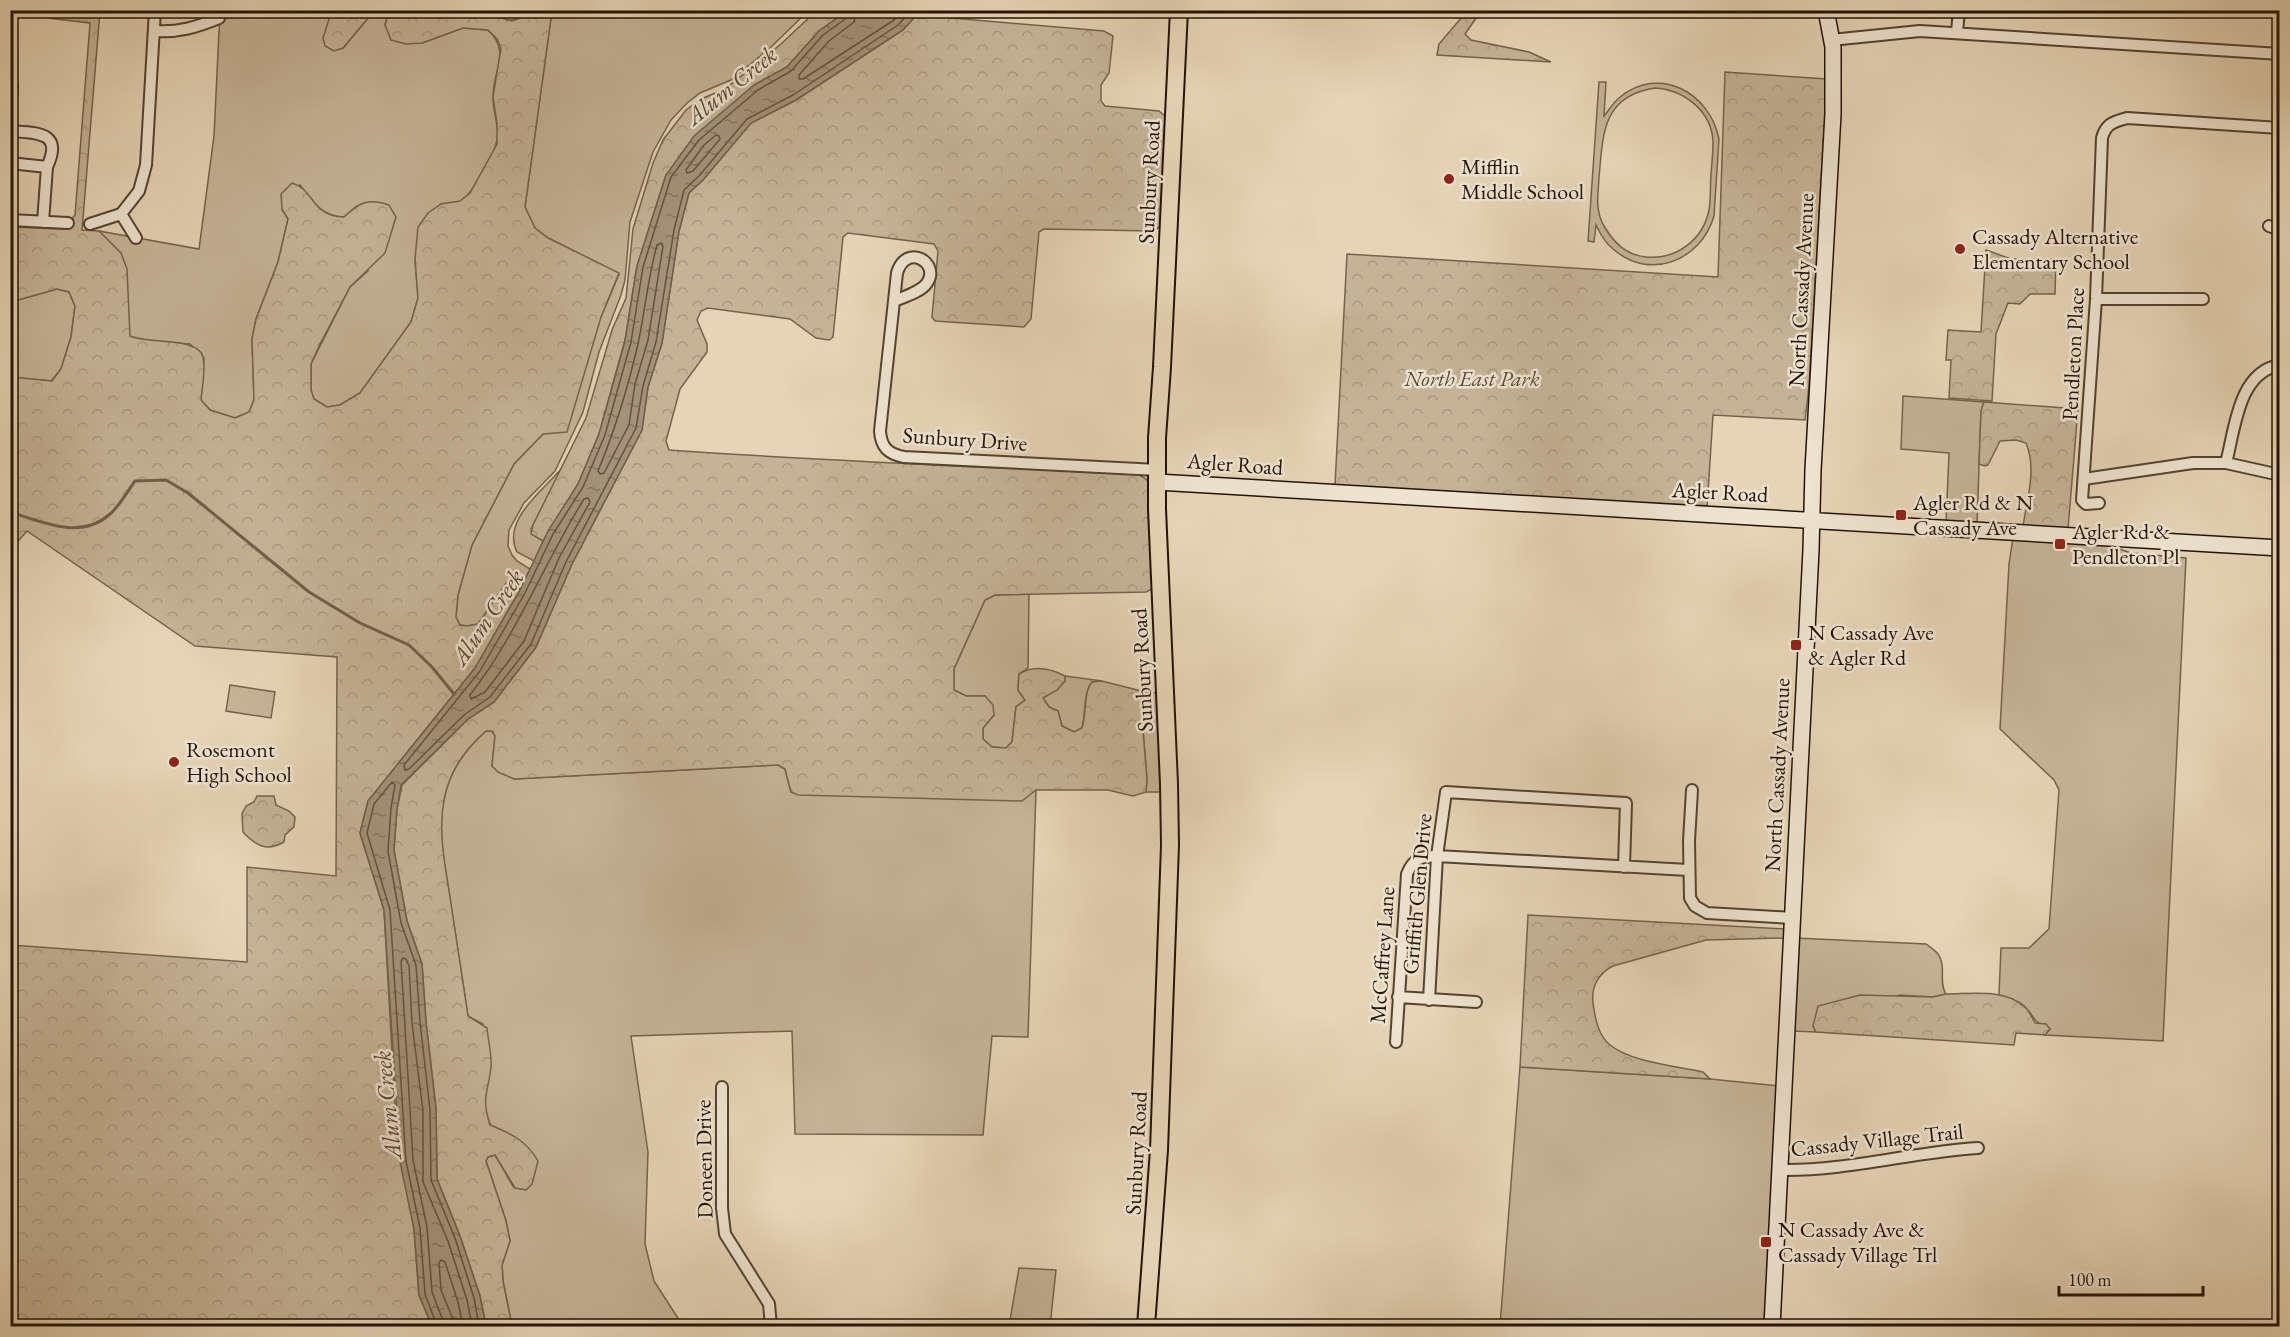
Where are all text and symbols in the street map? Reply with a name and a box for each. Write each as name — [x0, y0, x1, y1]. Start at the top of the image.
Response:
water label: Alum Creek — [677, 39, 783, 133]
street label: Sunbury Road — [1131, 119, 1167, 245]
place label: Mifflin Middle School — [1461, 152, 1584, 206]
marker: Mifflin Middle School — [1442, 172, 1456, 186]
street label: North Cassady Avenue — [1781, 192, 1821, 388]
place label: Cassady Alternative Elementary School — [1972, 222, 2139, 276]
marker: Cassady Alternative Elementary School — [1953, 242, 1967, 256]
street label: Pendleton Place — [2055, 286, 2091, 421]
park label: North East Park — [1403, 364, 1540, 393]
street label: Sunbury Drive — [902, 420, 1029, 458]
street label: Agler Road — [1185, 446, 1285, 482]
street label: Agler Road — [1670, 475, 1770, 509]
place label: Agler Rd & N Cassady Ave — [1912, 488, 2034, 542]
marker: Agler Rd & N Cassady Ave — [1894, 508, 1908, 522]
place label: Agler Rd & Pendleton Pl — [2071, 517, 2179, 571]
marker: Agler Rd & Pendleton Pl — [2053, 537, 2067, 551]
water label: Alum Creek — [443, 563, 530, 673]
street label: Sunbury Road — [1124, 607, 1160, 733]
place label: N Cassady Ave & Agler Rd — [1808, 618, 1934, 672]
marker: N Cassady Ave & Agler Rd — [1789, 638, 1803, 652]
street label: North Cassady Avenue — [1757, 677, 1797, 873]
place label: Rosemont High School — [186, 735, 292, 789]
marker: Rosemont High School — [167, 755, 181, 769]
street label: Griffith Glen Drive — [1396, 812, 1439, 976]
street label: McCaffrey Lane — [1363, 885, 1401, 1024]
water label: Alum Creek — [366, 1049, 408, 1163]
street label: Sunbury Road — [1118, 1090, 1154, 1216]
street label: Doneen Drive — [688, 1099, 720, 1219]
street label: Cassady Village Trail — [1789, 1117, 1965, 1163]
place label: N Cassady Ave & Cassady Village Trl — [1778, 1215, 1937, 1269]
marker: N Cassady Ave & Cassady Village Trl — [1759, 1235, 1773, 1249]
scale bar — [2059, 1259, 2203, 1297]
text: 100 m — [2068, 1268, 2112, 1291]

